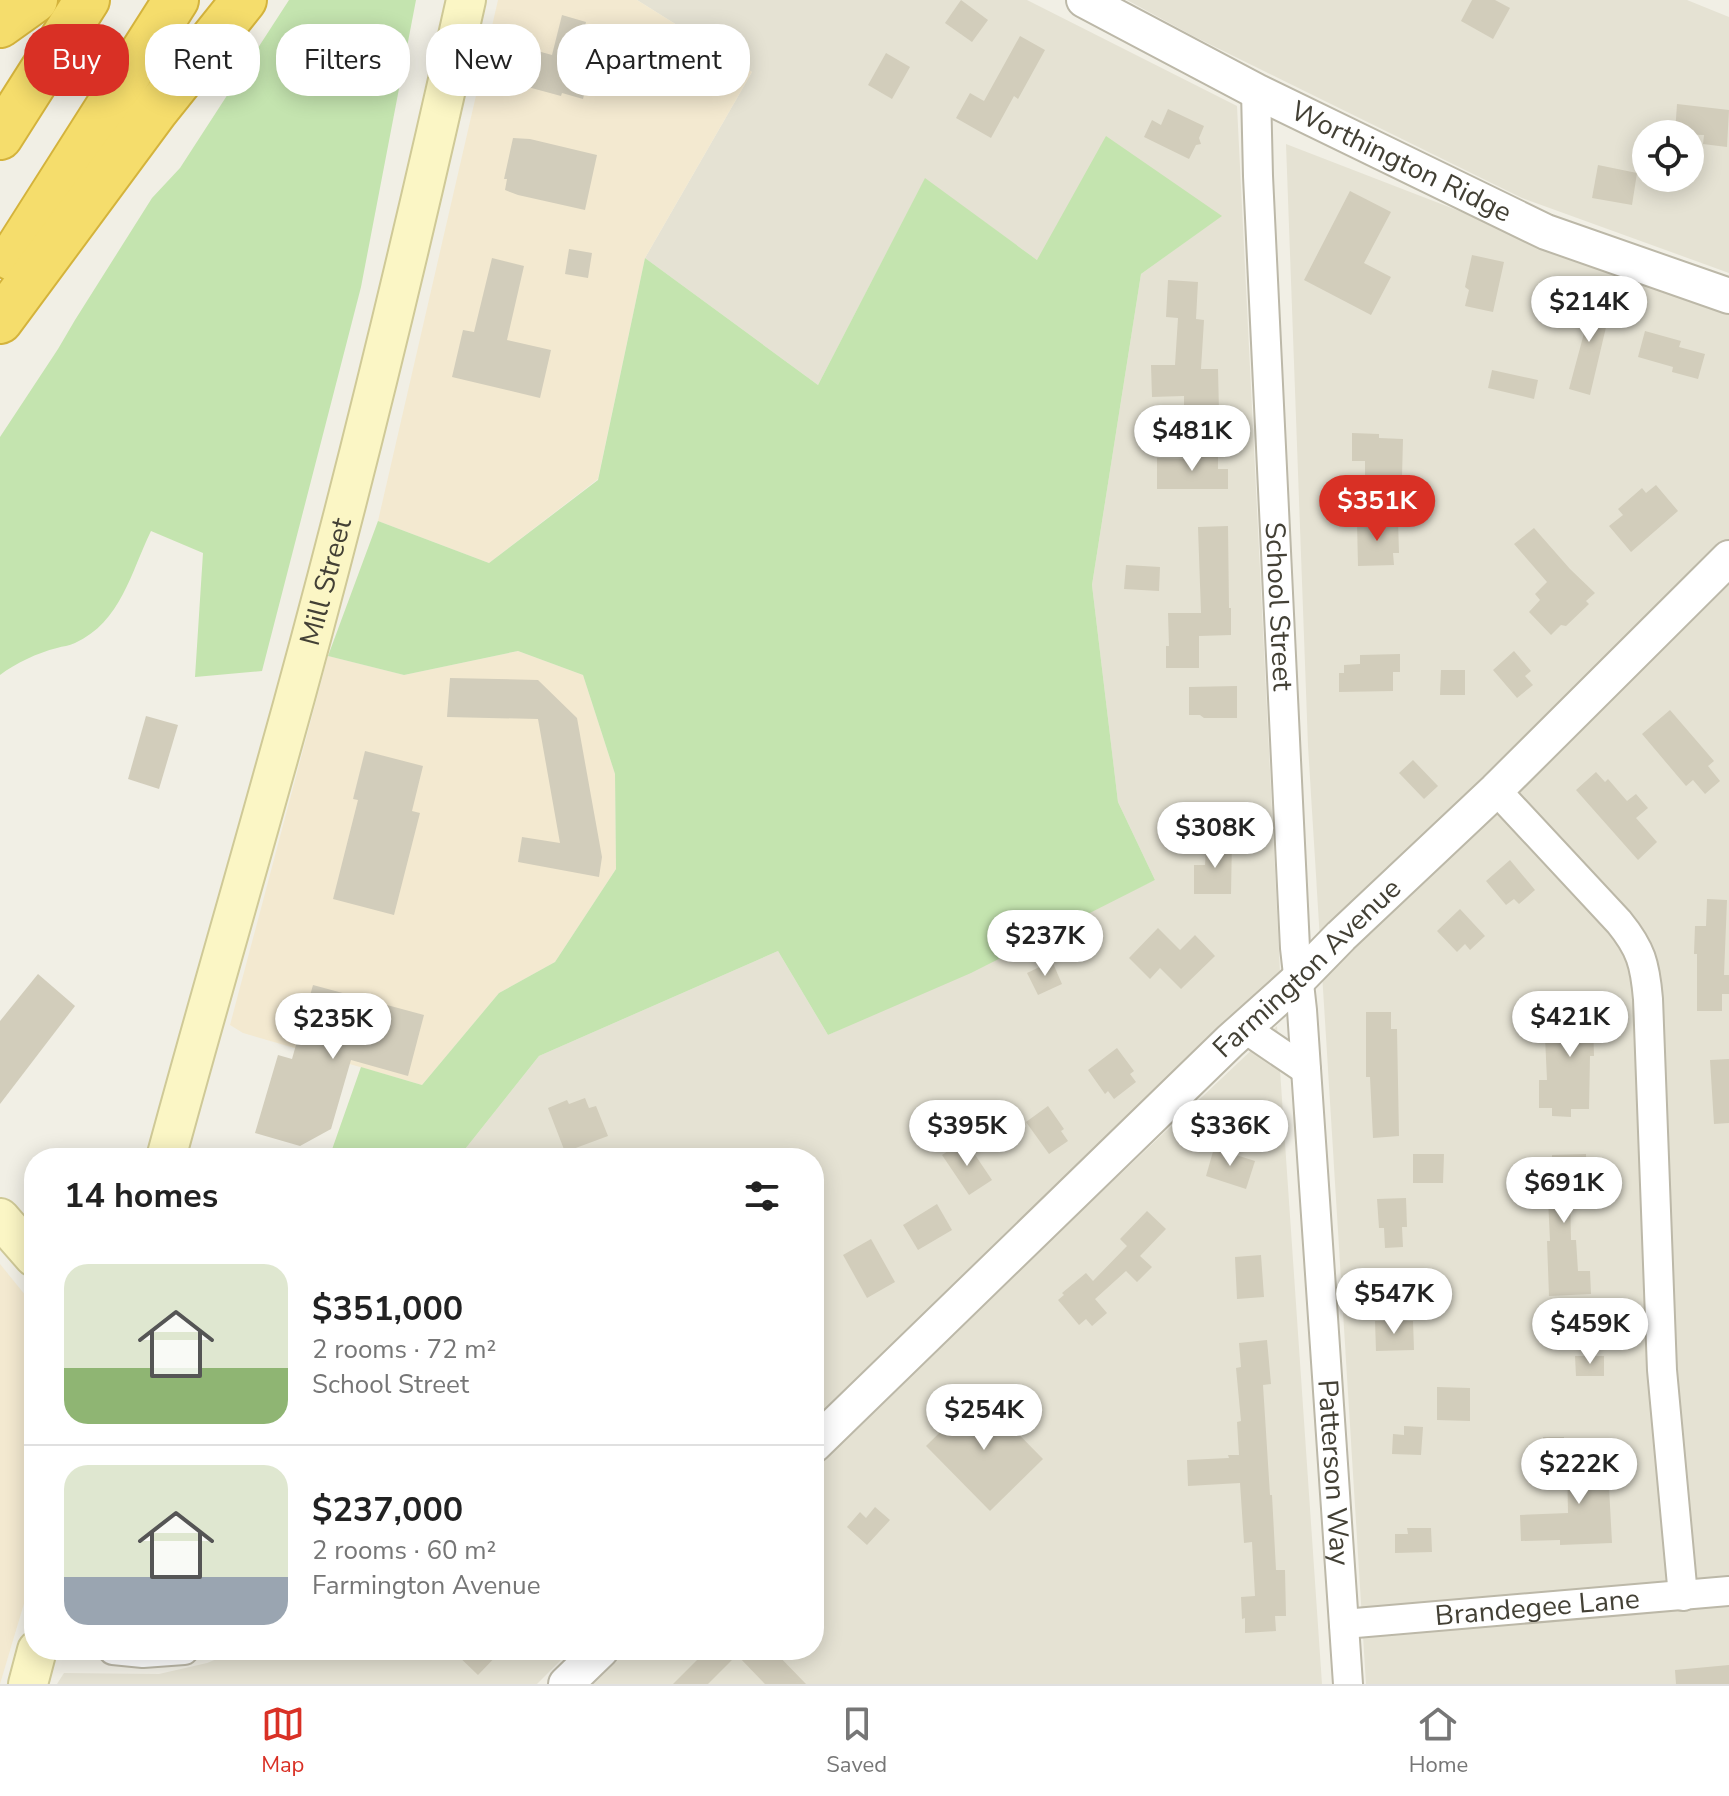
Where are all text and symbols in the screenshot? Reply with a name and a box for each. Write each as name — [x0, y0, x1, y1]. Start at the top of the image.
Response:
chip: Buy — [24, 24, 129, 96]
chip: Rent — [145, 24, 260, 96]
chip: Filters — [276, 24, 410, 96]
chip: New — [426, 24, 541, 96]
chip: Apartment — [557, 24, 750, 96]
street label: Worthington Ridge — [1284, 92, 1518, 231]
map controls — [1632, 120, 1704, 192]
button: locate — [1632, 120, 1704, 192]
pin: $214K — [1533, 276, 1645, 344]
text: $214K — [1549, 284, 1629, 319]
pin: $481K — [1136, 405, 1248, 473]
text: $481K — [1152, 413, 1232, 448]
pin: $351K — [1321, 475, 1433, 543]
text: $351K — [1337, 483, 1417, 518]
street label: Mill Street — [291, 514, 361, 650]
street label: School Street — [1256, 521, 1302, 692]
pin: $308K — [1159, 802, 1271, 870]
text: $308K — [1175, 810, 1255, 845]
street label: Farmington Avenue — [1205, 870, 1410, 1066]
pin: $237K — [989, 910, 1101, 978]
text: $237K — [1005, 918, 1085, 953]
pin: $421K — [1514, 991, 1626, 1059]
pin: $235K — [277, 993, 389, 1061]
text: $421K — [1530, 999, 1610, 1034]
text: $235K — [293, 1001, 373, 1036]
pin: $395K — [911, 1100, 1023, 1168]
pin: $336K — [1174, 1100, 1286, 1168]
text: $395K — [927, 1108, 1007, 1143]
text: $336K — [1190, 1108, 1270, 1143]
pin: $691K — [1508, 1157, 1620, 1225]
text: $691K — [1524, 1165, 1604, 1200]
text: 14 homes — [64, 1173, 218, 1219]
icon: filters — [740, 1174, 784, 1218]
pin: $547K — [1338, 1268, 1450, 1336]
text: $547K — [1354, 1276, 1434, 1311]
text: $351,000 — [312, 1286, 463, 1332]
icon: home — [128, 1296, 224, 1392]
pin: $459K — [1534, 1298, 1646, 1366]
text: $459K — [1550, 1306, 1630, 1341]
text: 2 rooms · 72 m² — [312, 1332, 496, 1367]
text: School Street — [312, 1367, 469, 1402]
street label: Patterson Way — [1308, 1378, 1359, 1567]
pin: $254K — [928, 1384, 1040, 1452]
text: $254K — [944, 1392, 1024, 1427]
pin: $222K — [1523, 1438, 1635, 1506]
text: $222K — [1539, 1446, 1619, 1481]
text: $237,000 — [312, 1487, 463, 1533]
icon: home — [128, 1497, 224, 1593]
text: 2 rooms · 60 m² — [312, 1533, 496, 1568]
text: Farmington Avenue — [312, 1568, 540, 1603]
street label: Brandegee Lane — [1433, 1580, 1641, 1635]
tab: Map — [261, 1702, 305, 1780]
tab: Saved — [826, 1702, 887, 1780]
tab: Home — [1409, 1702, 1468, 1780]

